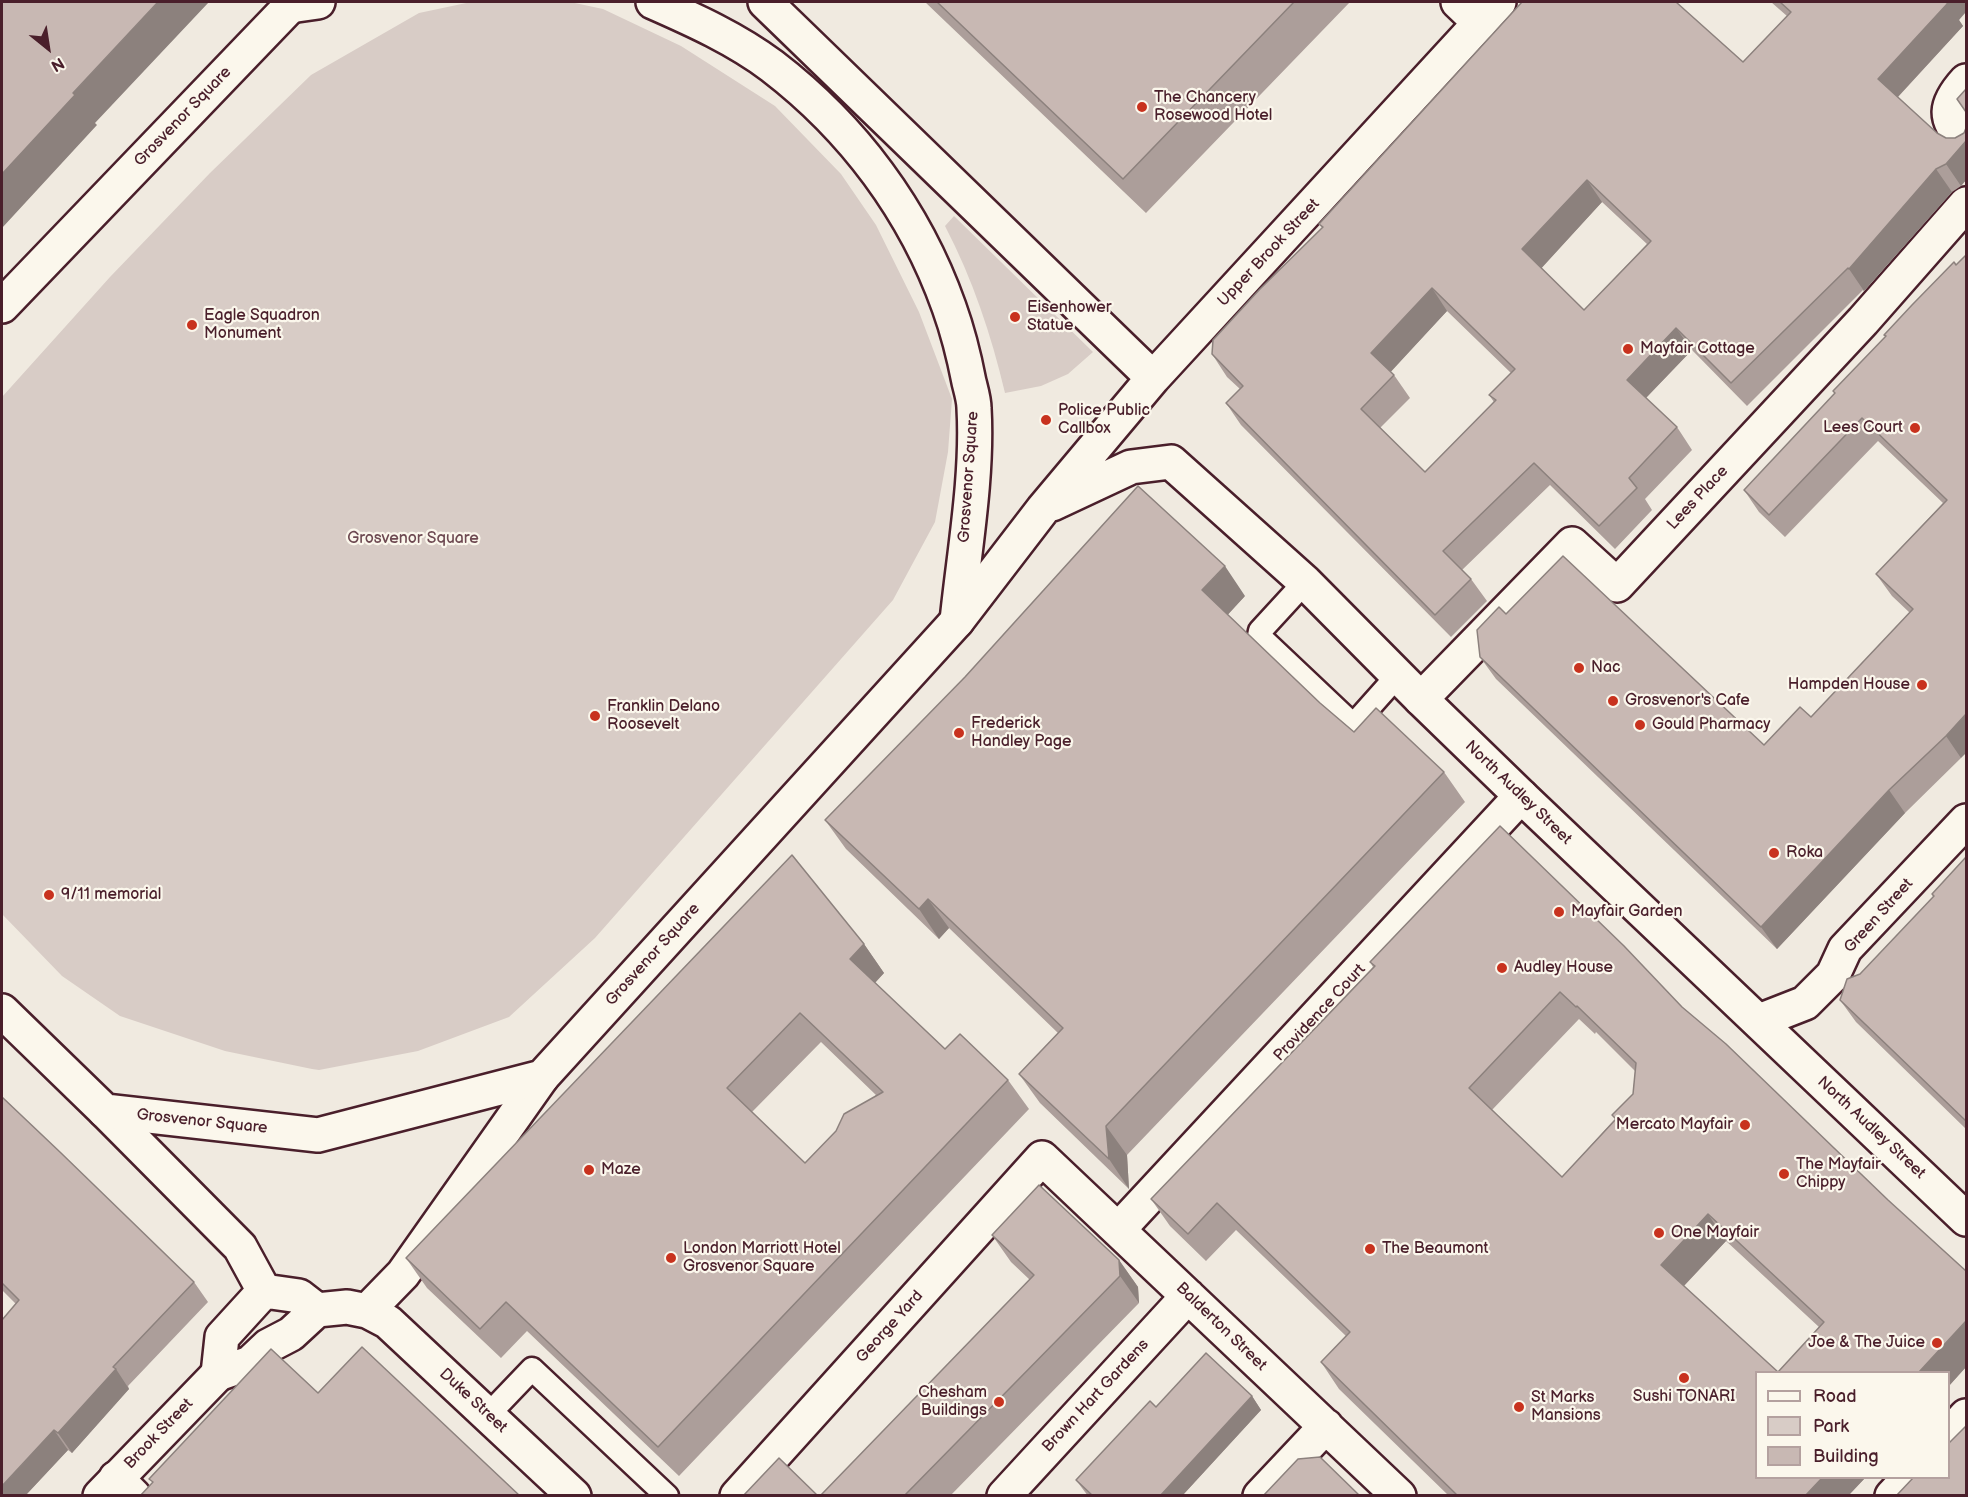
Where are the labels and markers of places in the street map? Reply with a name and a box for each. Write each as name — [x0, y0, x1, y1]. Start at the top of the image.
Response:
place label: The Chancery Rosewood Hotel — [1154, 88, 1272, 126]
marker: The Chancery Rosewood Hotel — [1135, 100, 1149, 114]
place label: Eisenhower Statue — [1027, 298, 1111, 336]
place label: Eagle Squadron Monument — [204, 306, 320, 344]
marker: Eisenhower Statue — [1008, 310, 1022, 324]
marker: Eagle Squadron Monument — [185, 318, 199, 332]
place label: Mayfair Cottage — [1640, 339, 1755, 359]
marker: Mayfair Cottage — [1621, 342, 1635, 356]
place label: Police Public Callbox — [1058, 401, 1150, 439]
marker: Police Public Callbox — [1039, 413, 1053, 427]
place label: Lees Court — [1823, 418, 1903, 438]
marker: Lees Court — [1908, 421, 1922, 435]
place label: Nac — [1591, 658, 1621, 678]
marker: Nac — [1572, 661, 1586, 675]
place label: Hampden House — [1788, 675, 1910, 695]
marker: Hampden House — [1915, 678, 1929, 692]
place label: Grosvenor's Cafe — [1625, 691, 1750, 711]
marker: Grosvenor's Cafe — [1606, 694, 1620, 708]
place label: Franklin Delano Roosevelt — [607, 697, 720, 735]
marker: Franklin Delano Roosevelt — [588, 709, 602, 723]
place label: Frederick Handley Page — [971, 714, 1072, 752]
place label: Gould Pharmacy — [1652, 715, 1770, 735]
marker: Gould Pharmacy — [1633, 718, 1647, 732]
marker: Frederick Handley Page — [952, 726, 966, 740]
place label: Roka — [1786, 843, 1823, 863]
marker: Roka — [1767, 846, 1781, 860]
place label: 9/11 memorial — [61, 885, 161, 905]
marker: 9/11 memorial — [42, 888, 56, 902]
place label: Mayfair Garden — [1571, 902, 1683, 922]
marker: Mayfair Garden — [1552, 905, 1566, 919]
place label: Audley House — [1514, 958, 1613, 978]
marker: Audley House — [1495, 961, 1509, 975]
place label: Mercato Mayfair — [1616, 1115, 1733, 1135]
marker: Mercato Mayfair — [1738, 1118, 1752, 1132]
place label: The Mayfair Chippy — [1796, 1155, 1881, 1193]
place label: Maze — [601, 1160, 641, 1180]
marker: Maze — [582, 1163, 596, 1177]
marker: The Mayfair Chippy — [1777, 1167, 1791, 1181]
place label: One Mayfair — [1671, 1223, 1759, 1243]
marker: One Mayfair — [1652, 1226, 1666, 1240]
place label: London Marriott Hotel Grosvenor Square — [683, 1239, 841, 1277]
place label: The Beaumont — [1382, 1239, 1489, 1259]
marker: The Beaumont — [1363, 1242, 1377, 1256]
marker: London Marriott Hotel Grosvenor Square — [664, 1251, 678, 1265]
place label: Joe & The Juice — [1808, 1333, 1925, 1353]
marker: Joe & The Juice — [1930, 1336, 1944, 1350]
marker: Sushi TONARI — [1677, 1371, 1691, 1385]
place label: Chesham Buildings — [918, 1383, 987, 1421]
place label: Sushi TONARI — [1633, 1387, 1735, 1407]
place label: St Marks Mansions — [1531, 1388, 1601, 1426]
marker: Chesham Buildings — [992, 1395, 1006, 1409]
marker: St Marks Mansions — [1512, 1400, 1526, 1414]

